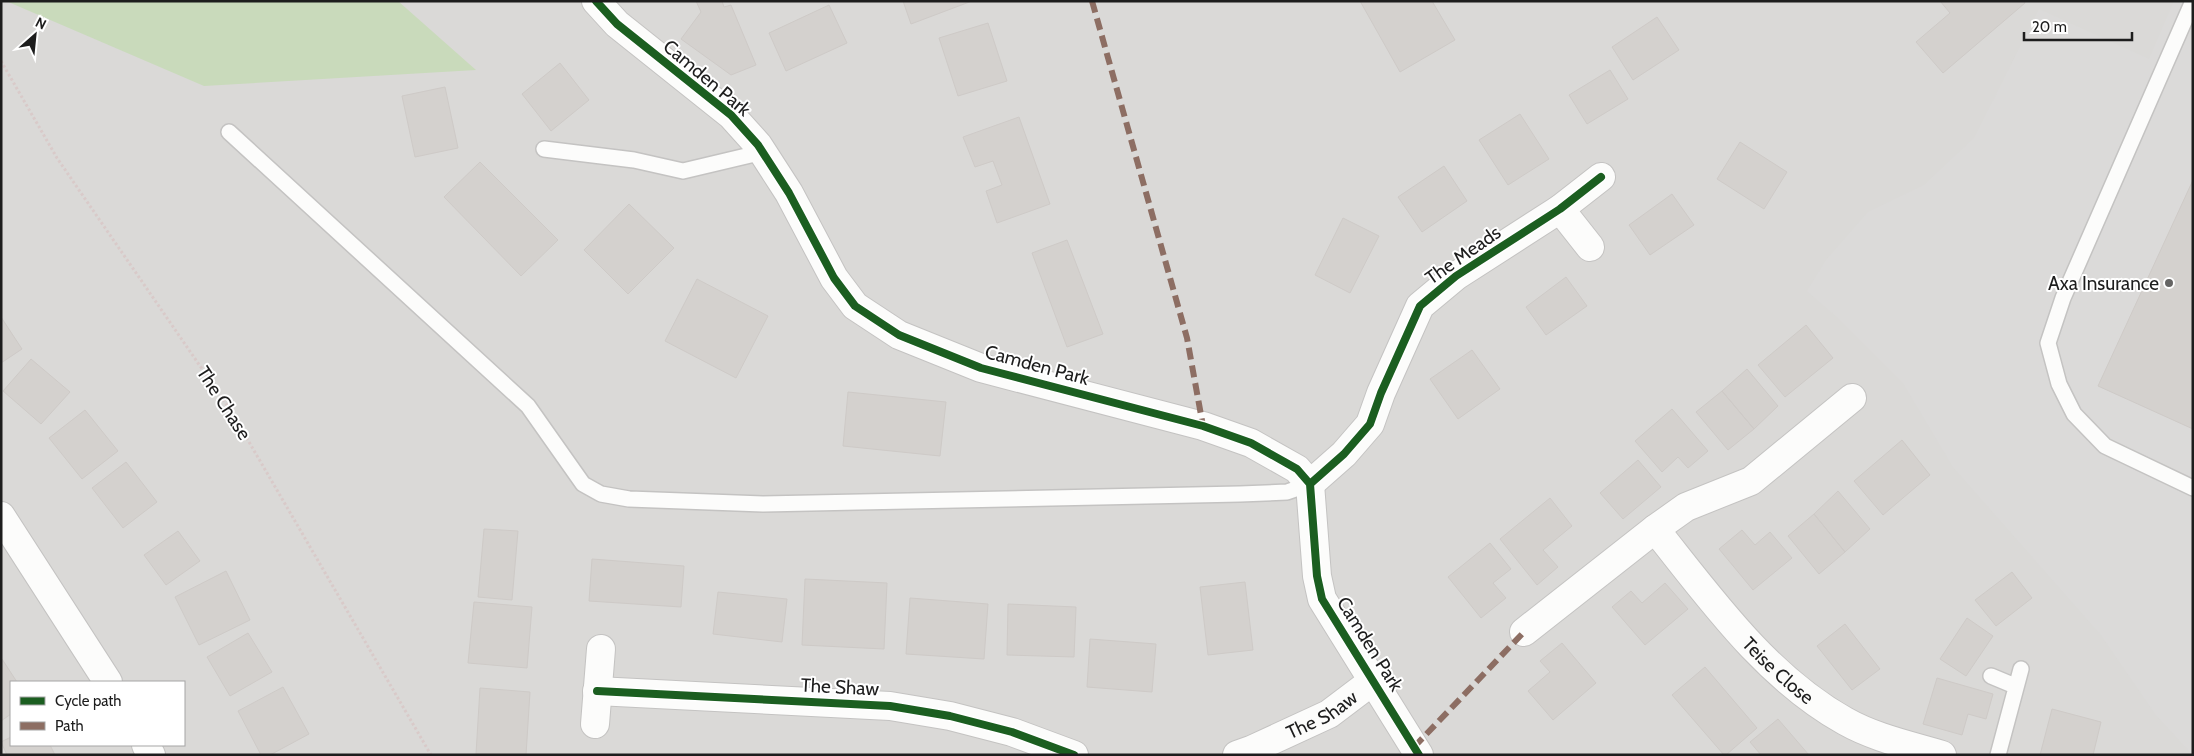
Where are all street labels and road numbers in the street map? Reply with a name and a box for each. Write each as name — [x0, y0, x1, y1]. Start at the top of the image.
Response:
street label: Camden Park — [659, 35, 756, 121]
street label: The Meads — [1421, 221, 1505, 289]
street label: Camden Park — [982, 340, 1092, 390]
street label: The Chase — [192, 362, 256, 444]
street label: Camden Park — [1332, 593, 1408, 696]
street label: Teise Close — [1738, 632, 1819, 709]
street label: The Shaw — [800, 673, 880, 701]
street label: The Shaw — [1282, 685, 1362, 744]

